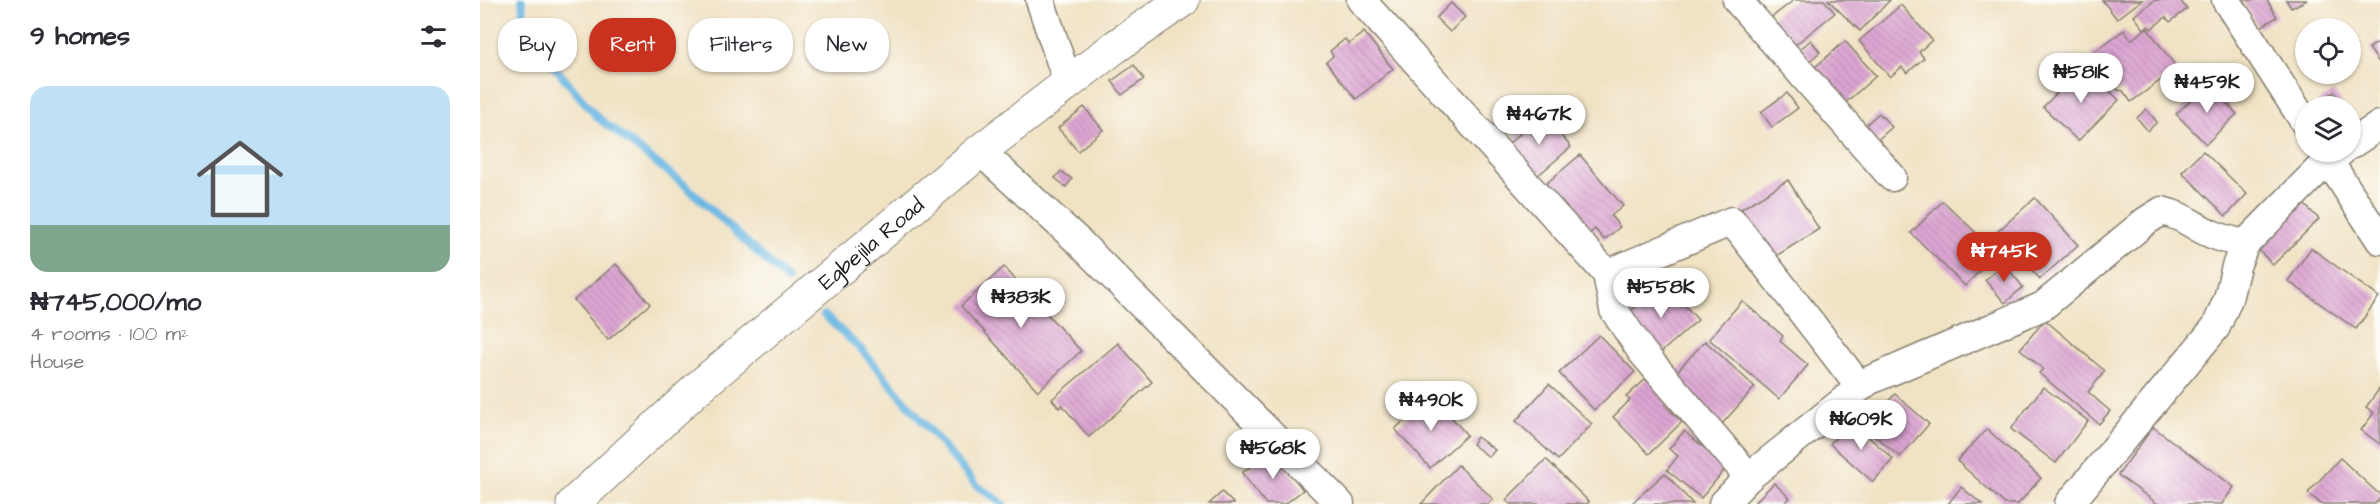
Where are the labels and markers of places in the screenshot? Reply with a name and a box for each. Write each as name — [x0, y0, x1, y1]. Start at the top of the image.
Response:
pin: ₦581K — [2039, 53, 2123, 104]
pin: ₦459K — [2165, 63, 2249, 114]
pin: ₦467K — [1497, 95, 1581, 146]
pin: ₦745K — [1962, 232, 2046, 283]
pin: ₦558K — [1619, 268, 1703, 319]
pin: ₦383K — [979, 278, 1063, 329]
pin: ₦490K — [1389, 381, 1473, 432]
pin: ₦609K — [1819, 400, 1903, 451]
pin: ₦568K — [1231, 429, 1315, 480]

